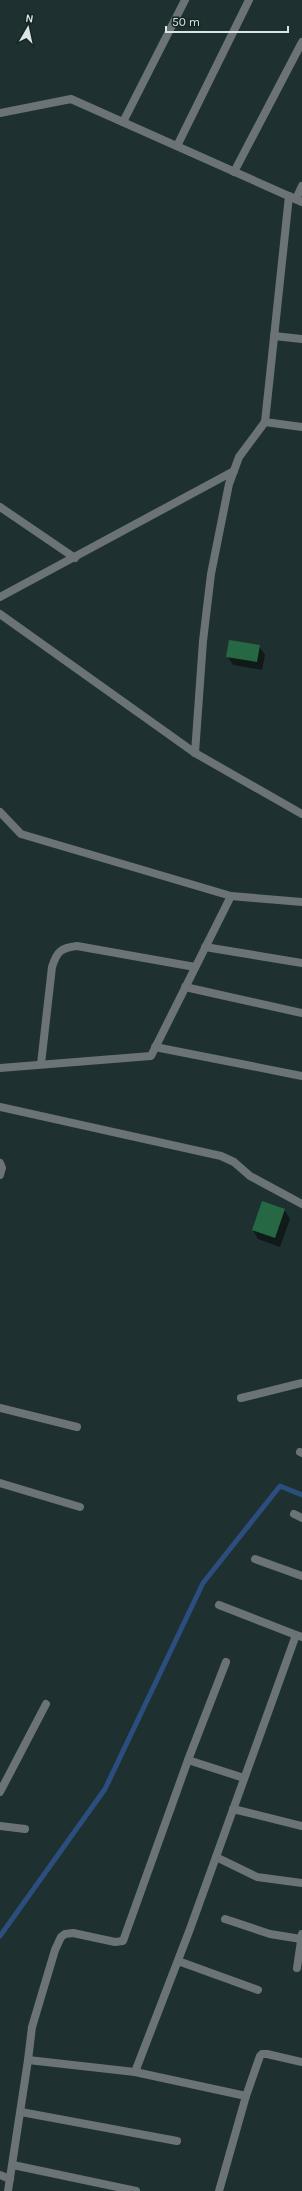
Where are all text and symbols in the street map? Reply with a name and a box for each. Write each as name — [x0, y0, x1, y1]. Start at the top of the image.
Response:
north arrow — [8, 8, 48, 48]
scale bar — [166, 8, 288, 34]
text: N — [25, 12, 34, 26]
text: 50 m — [172, 15, 200, 29]

